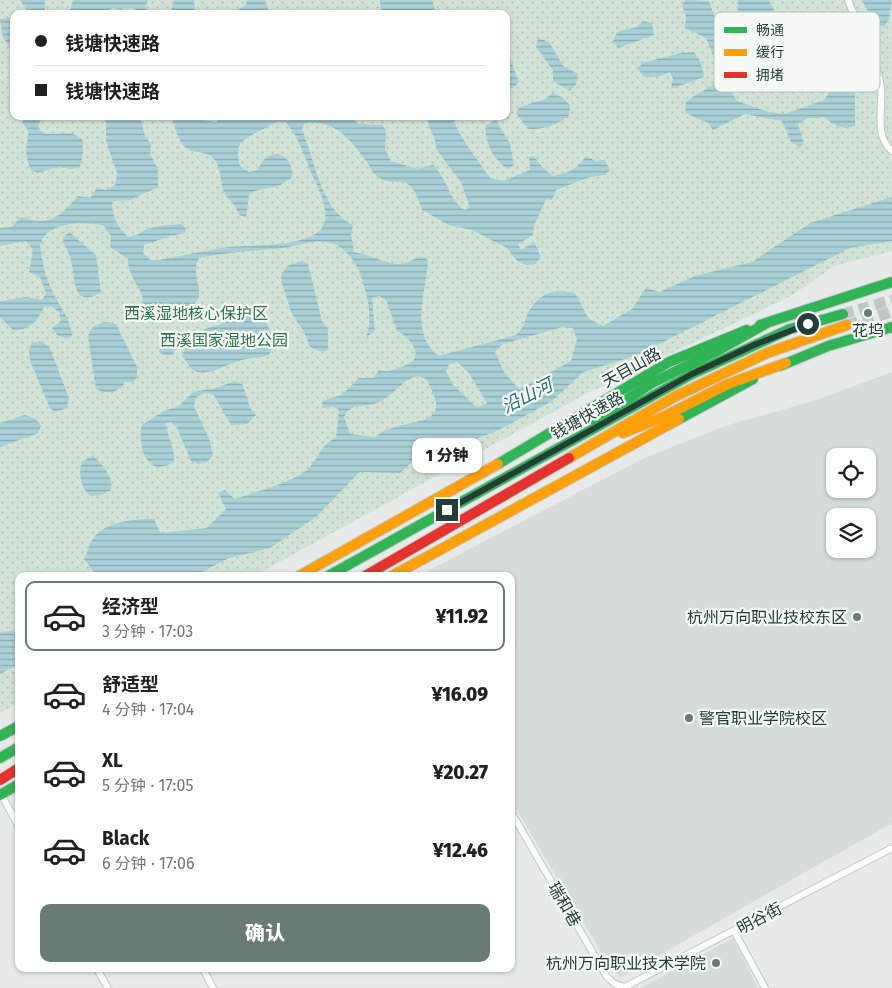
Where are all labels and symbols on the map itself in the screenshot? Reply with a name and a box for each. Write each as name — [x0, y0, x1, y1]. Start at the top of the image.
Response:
legend — [714, 12, 880, 92]
text: 畅通 — [756, 22, 784, 39]
text: 缓行 — [756, 44, 784, 61]
text: 拥堵 — [756, 67, 784, 84]
park label: 西溪湿地核心保护区 — [124, 304, 268, 323]
marker: 花坞 — [862, 307, 874, 319]
route start — [797, 313, 819, 335]
place label: 花坞 — [852, 321, 884, 340]
park label: 西溪国家湿地公园 — [160, 331, 288, 350]
street label: 天目山路 — [599, 344, 664, 391]
water label: 沿山河 — [498, 373, 559, 418]
street label: 钱塘快速路 — [548, 388, 627, 443]
callout: 1 分钟 — [412, 438, 482, 472]
route end — [436, 499, 458, 521]
place label: 杭州万向职业技校东区 — [687, 608, 847, 627]
marker: 杭州万向职业技校东区 — [851, 611, 863, 623]
place label: 警官职业学院校区 — [699, 709, 827, 728]
marker: 警官职业学院校区 — [683, 712, 695, 724]
street label: 瑞和巷 — [544, 879, 585, 930]
street label: 明谷街 — [734, 899, 785, 938]
place label: 杭州万向职业技术学院 — [546, 954, 706, 973]
marker: 杭州万向职业技术学院 — [710, 957, 722, 969]

